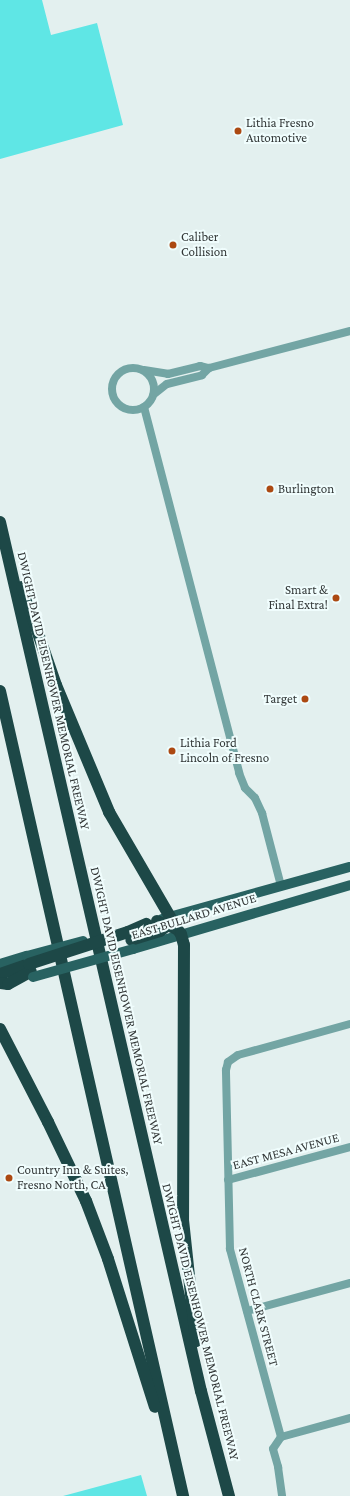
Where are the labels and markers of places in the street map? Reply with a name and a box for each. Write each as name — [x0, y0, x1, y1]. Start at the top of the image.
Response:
place label: Lithia Fresno Automotive — [246, 116, 314, 147]
marker: Lithia Fresno Automotive — [233, 126, 243, 136]
place label: Caliber Collision — [181, 230, 227, 261]
marker: Caliber Collision — [168, 240, 178, 250]
place label: Burlington — [278, 481, 334, 497]
marker: Burlington — [265, 484, 275, 494]
place label: Smart & Final Extra! — [269, 583, 328, 614]
marker: Smart & Final Extra! — [331, 593, 341, 603]
place label: Target — [264, 691, 297, 707]
marker: Target — [300, 694, 310, 704]
place label: Lithia Ford Lincoln of Fresno — [180, 736, 269, 767]
marker: Lithia Ford Lincoln of Fresno — [167, 746, 177, 756]
place label: Country Inn & Suites, Fresno North, CA — [17, 1163, 128, 1194]
marker: Country Inn & Suites, Fresno North, CA — [4, 1173, 14, 1183]

